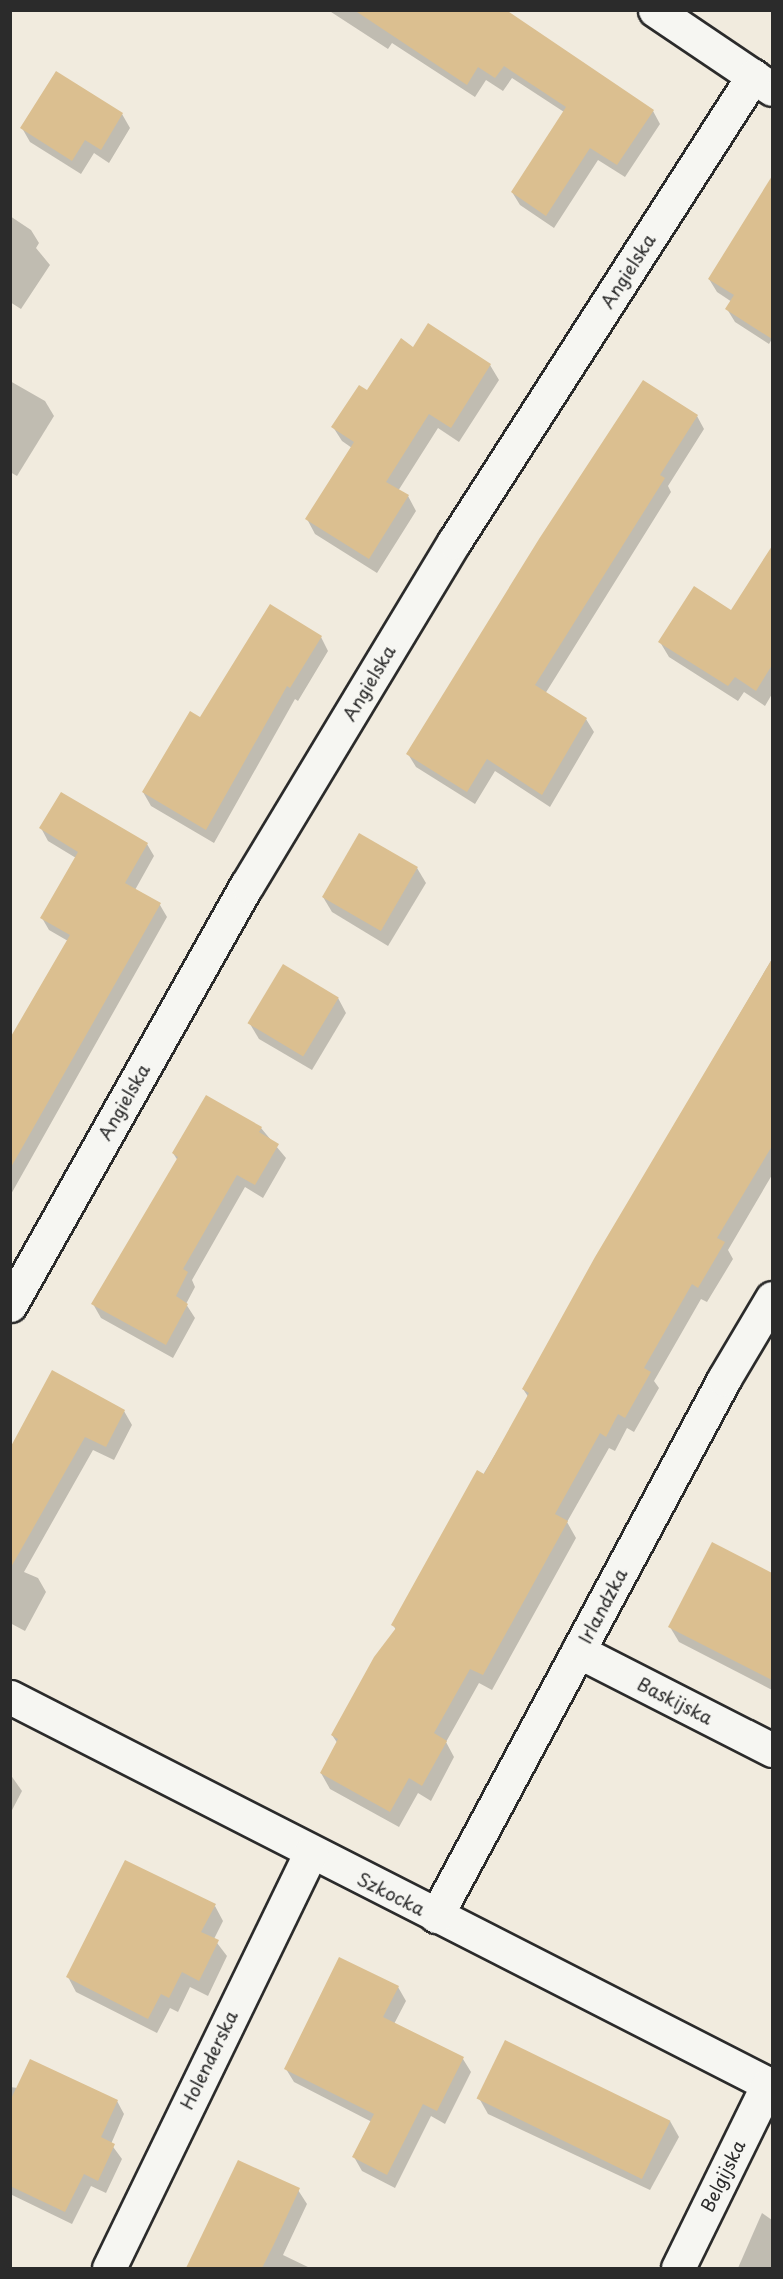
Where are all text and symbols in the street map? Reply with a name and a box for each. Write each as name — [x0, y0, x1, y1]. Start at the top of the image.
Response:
street label: Angielska — [596, 230, 660, 312]
street label: Angielska — [338, 641, 400, 725]
street label: Angielska — [94, 1060, 154, 1144]
street label: Irlandzka — [574, 1565, 632, 1647]
street label: Baskijska — [634, 1673, 716, 1729]
street label: Szkocka — [354, 1868, 428, 1920]
street label: Holenderska — [176, 2007, 242, 2113]
street label: Belgijska — [696, 2137, 750, 2215]

